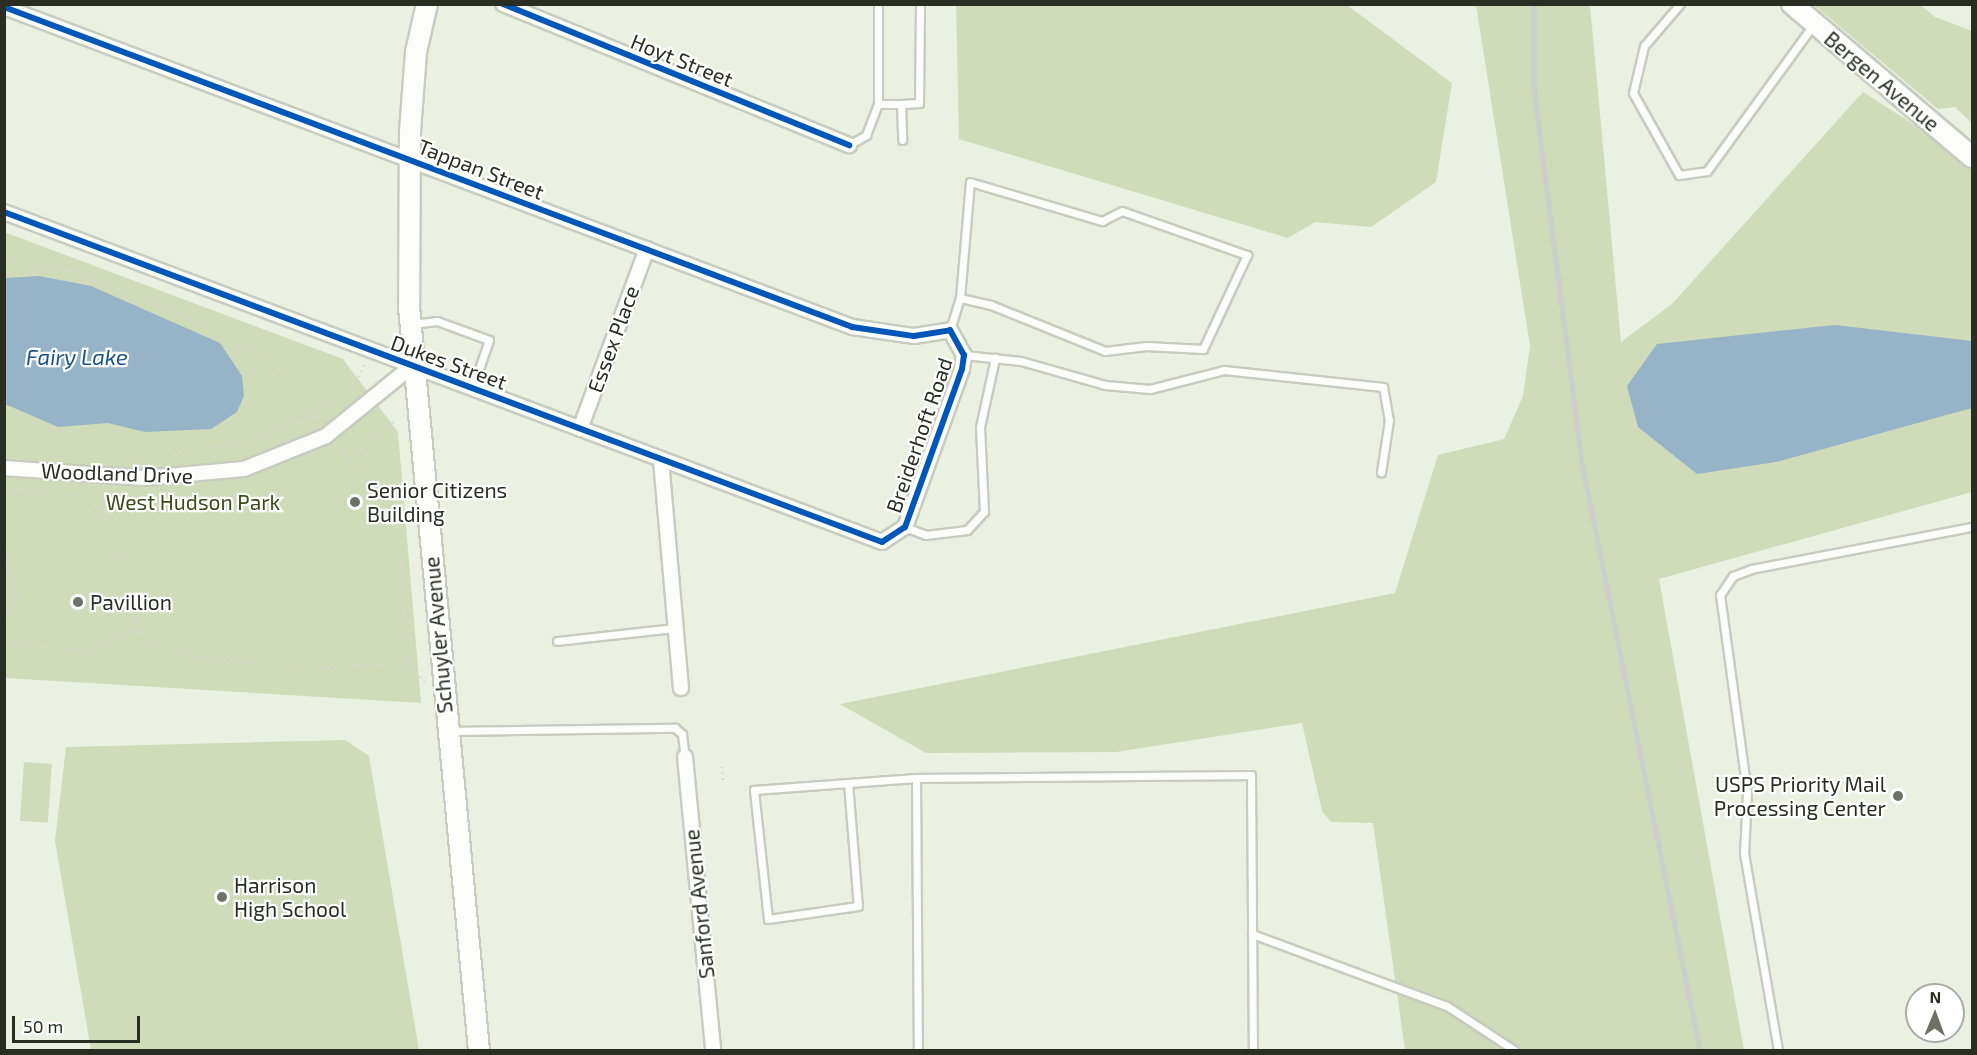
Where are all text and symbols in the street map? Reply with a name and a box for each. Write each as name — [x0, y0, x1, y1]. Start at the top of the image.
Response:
street label: Bergen Avenue — [1819, 25, 1945, 137]
street label: Hoyt Street — [627, 28, 737, 92]
street label: Tappan Street — [414, 133, 548, 205]
street label: Essex Place — [582, 282, 644, 396]
street label: Dukes Street — [388, 329, 510, 395]
water label: Fairy Lake — [26, 344, 128, 370]
street label: Breiderhoft Road — [881, 354, 957, 516]
street label: Woodland Drive — [41, 458, 193, 488]
place label: Senior Citizens Building — [367, 477, 508, 527]
park label: West Hudson Park — [106, 489, 280, 515]
marker: Senior Citizens Building — [348, 495, 362, 509]
street label: Schuyler Avenue — [419, 555, 457, 715]
place label: Pavillion — [90, 589, 172, 615]
marker: Pavillion — [71, 595, 85, 609]
place label: USPS Priority Mail Processing Center — [1714, 771, 1886, 821]
marker: USPS Priority Mail Processing Center — [1891, 789, 1905, 803]
street label: Sanford Avenue — [679, 828, 719, 980]
place label: Harrison High School — [234, 872, 346, 922]
marker: Harrison High School — [215, 890, 229, 904]
north arrow — [1905, 983, 1965, 1043]
text: N — [1929, 987, 1941, 1006]
scale bar — [15, 1004, 142, 1042]
text: 50 m — [23, 1015, 63, 1037]

